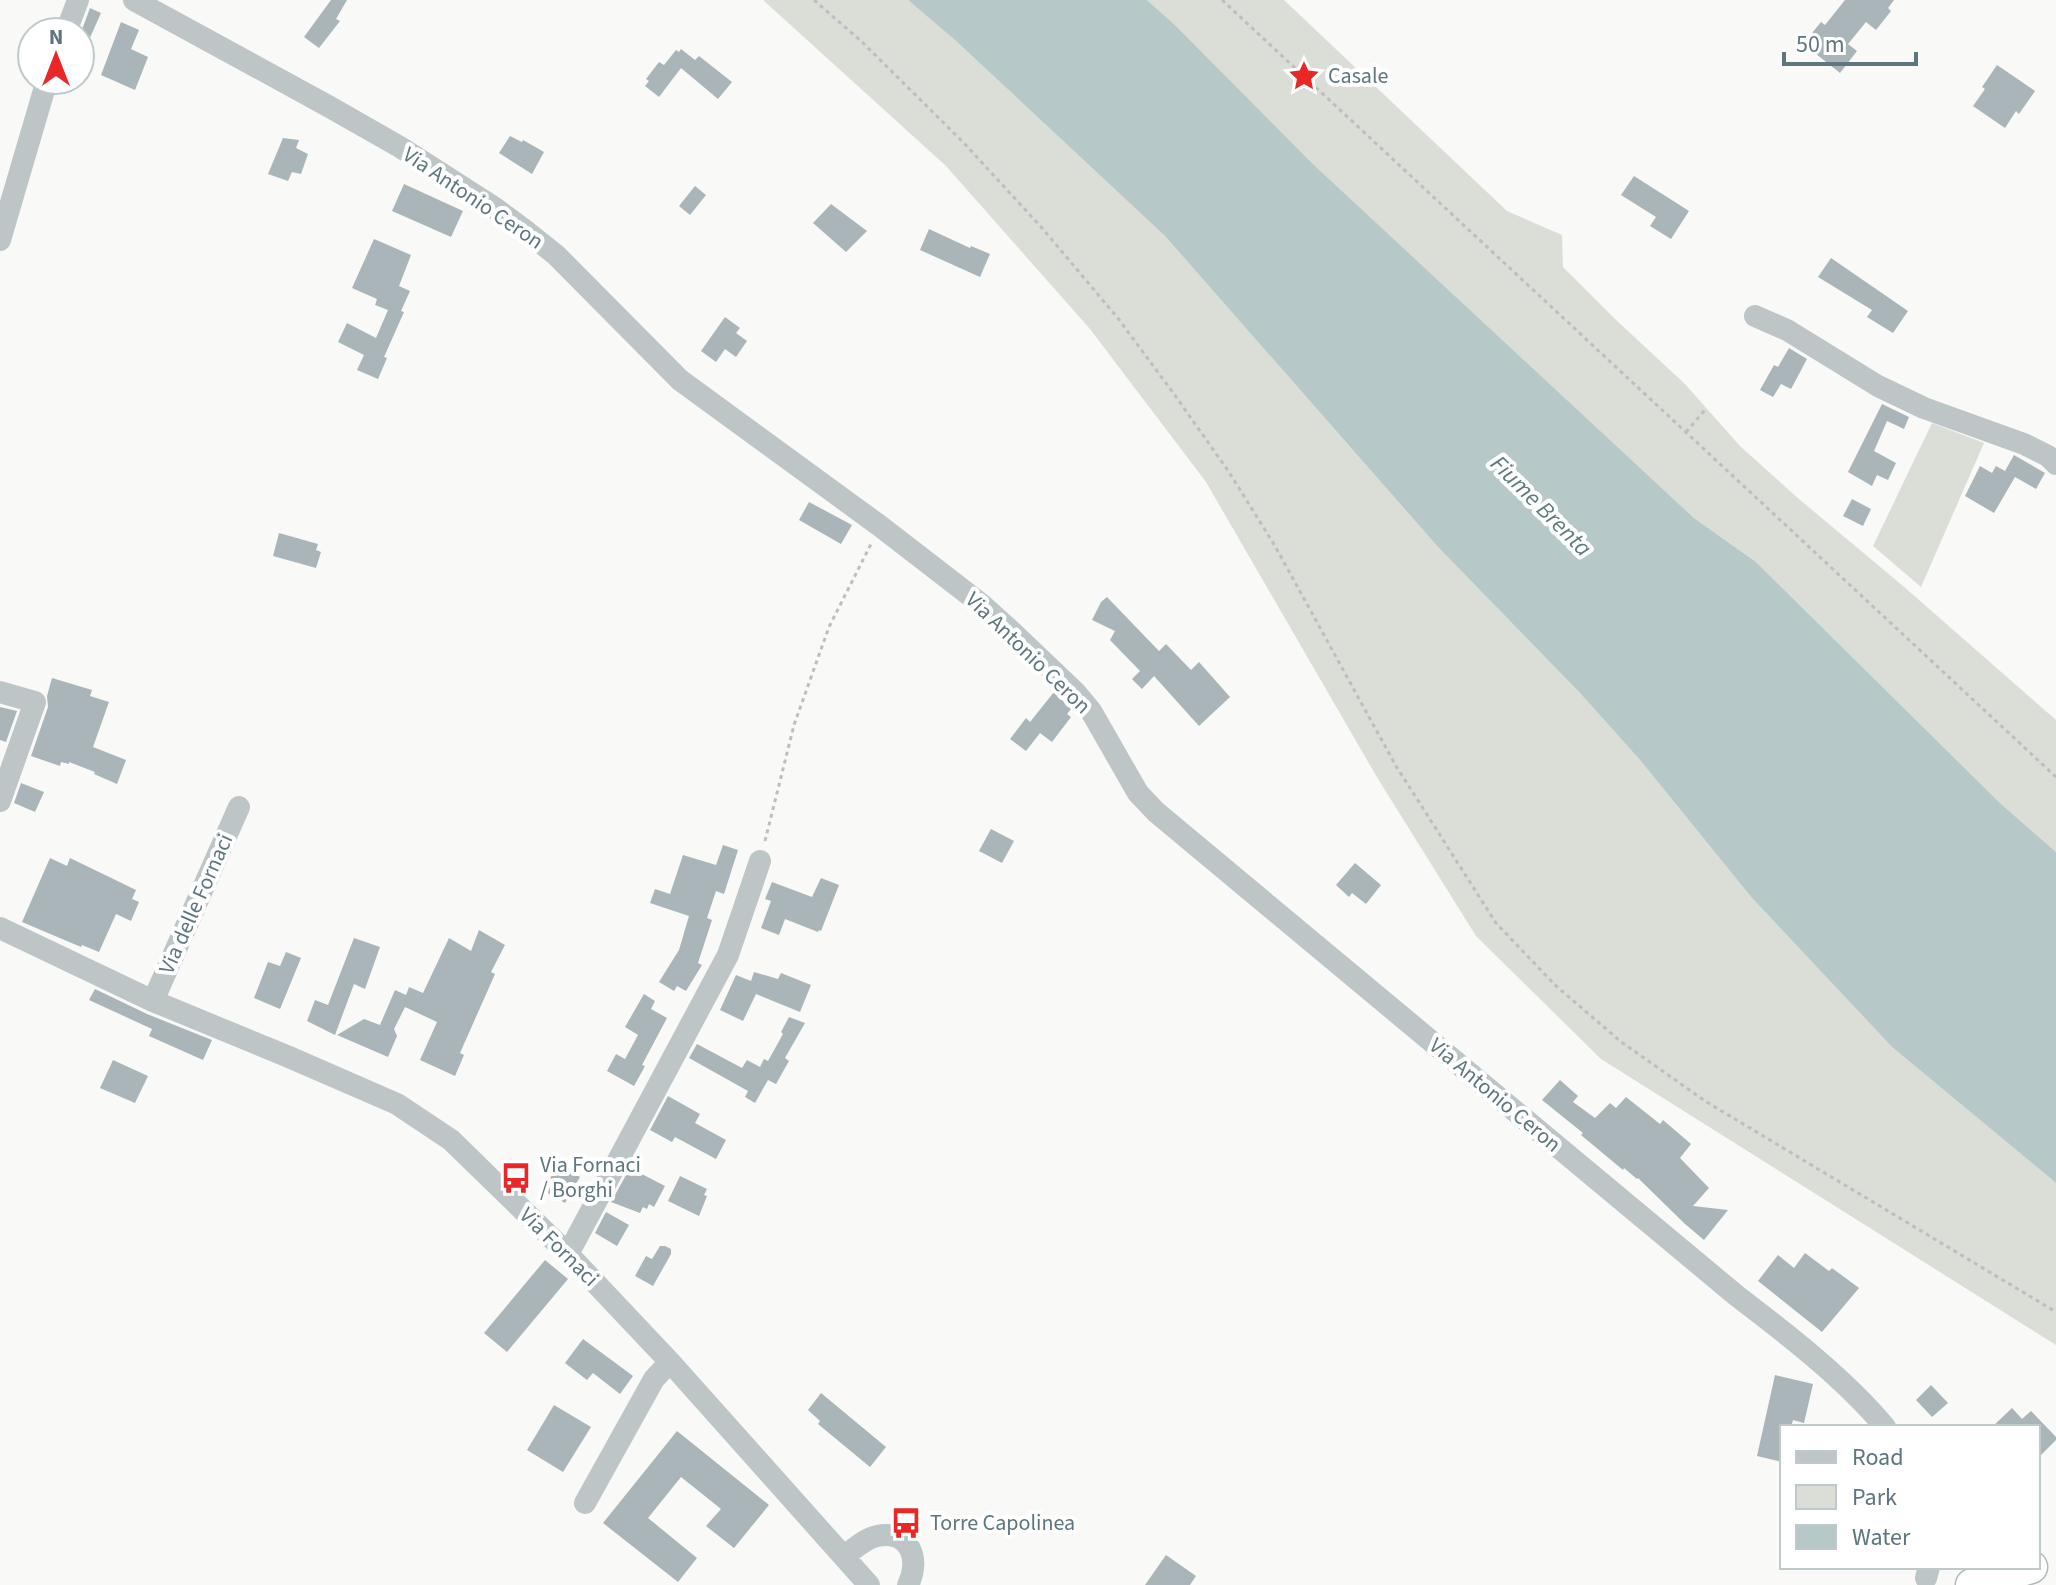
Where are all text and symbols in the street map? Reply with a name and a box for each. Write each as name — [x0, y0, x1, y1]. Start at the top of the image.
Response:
north arrow — [16, 16, 96, 96]
scale bar — [1784, 16, 1916, 66]
text: N — [49, 21, 63, 53]
text: 50 m — [1796, 27, 1845, 62]
place icon: Casale — [1287, 59, 1321, 93]
place label: Casale — [1328, 60, 1389, 92]
street label: Via Antonio Ceron — [396, 139, 550, 257]
water label: Fiume Brenta — [1482, 447, 1600, 565]
street label: Via Antonio Ceron — [958, 585, 1098, 721]
street label: Via delle Fornaci — [151, 829, 241, 979]
street label: Via Antonio Ceron — [1422, 1030, 1568, 1160]
place label: Via Fornaci / Borghi — [540, 1149, 641, 1206]
bus stop icon: Via Fornaci / Borghi — [499, 1161, 533, 1195]
street label: Via Fornaci — [512, 1200, 606, 1294]
legend — [1780, 1425, 2040, 1569]
text: Road — [1852, 1440, 1904, 1475]
text: Park — [1852, 1480, 1897, 1515]
bus stop icon: Torre Capolinea — [889, 1506, 923, 1540]
place label: Torre Capolinea — [930, 1507, 1075, 1539]
text: Water — [1852, 1520, 1911, 1555]

